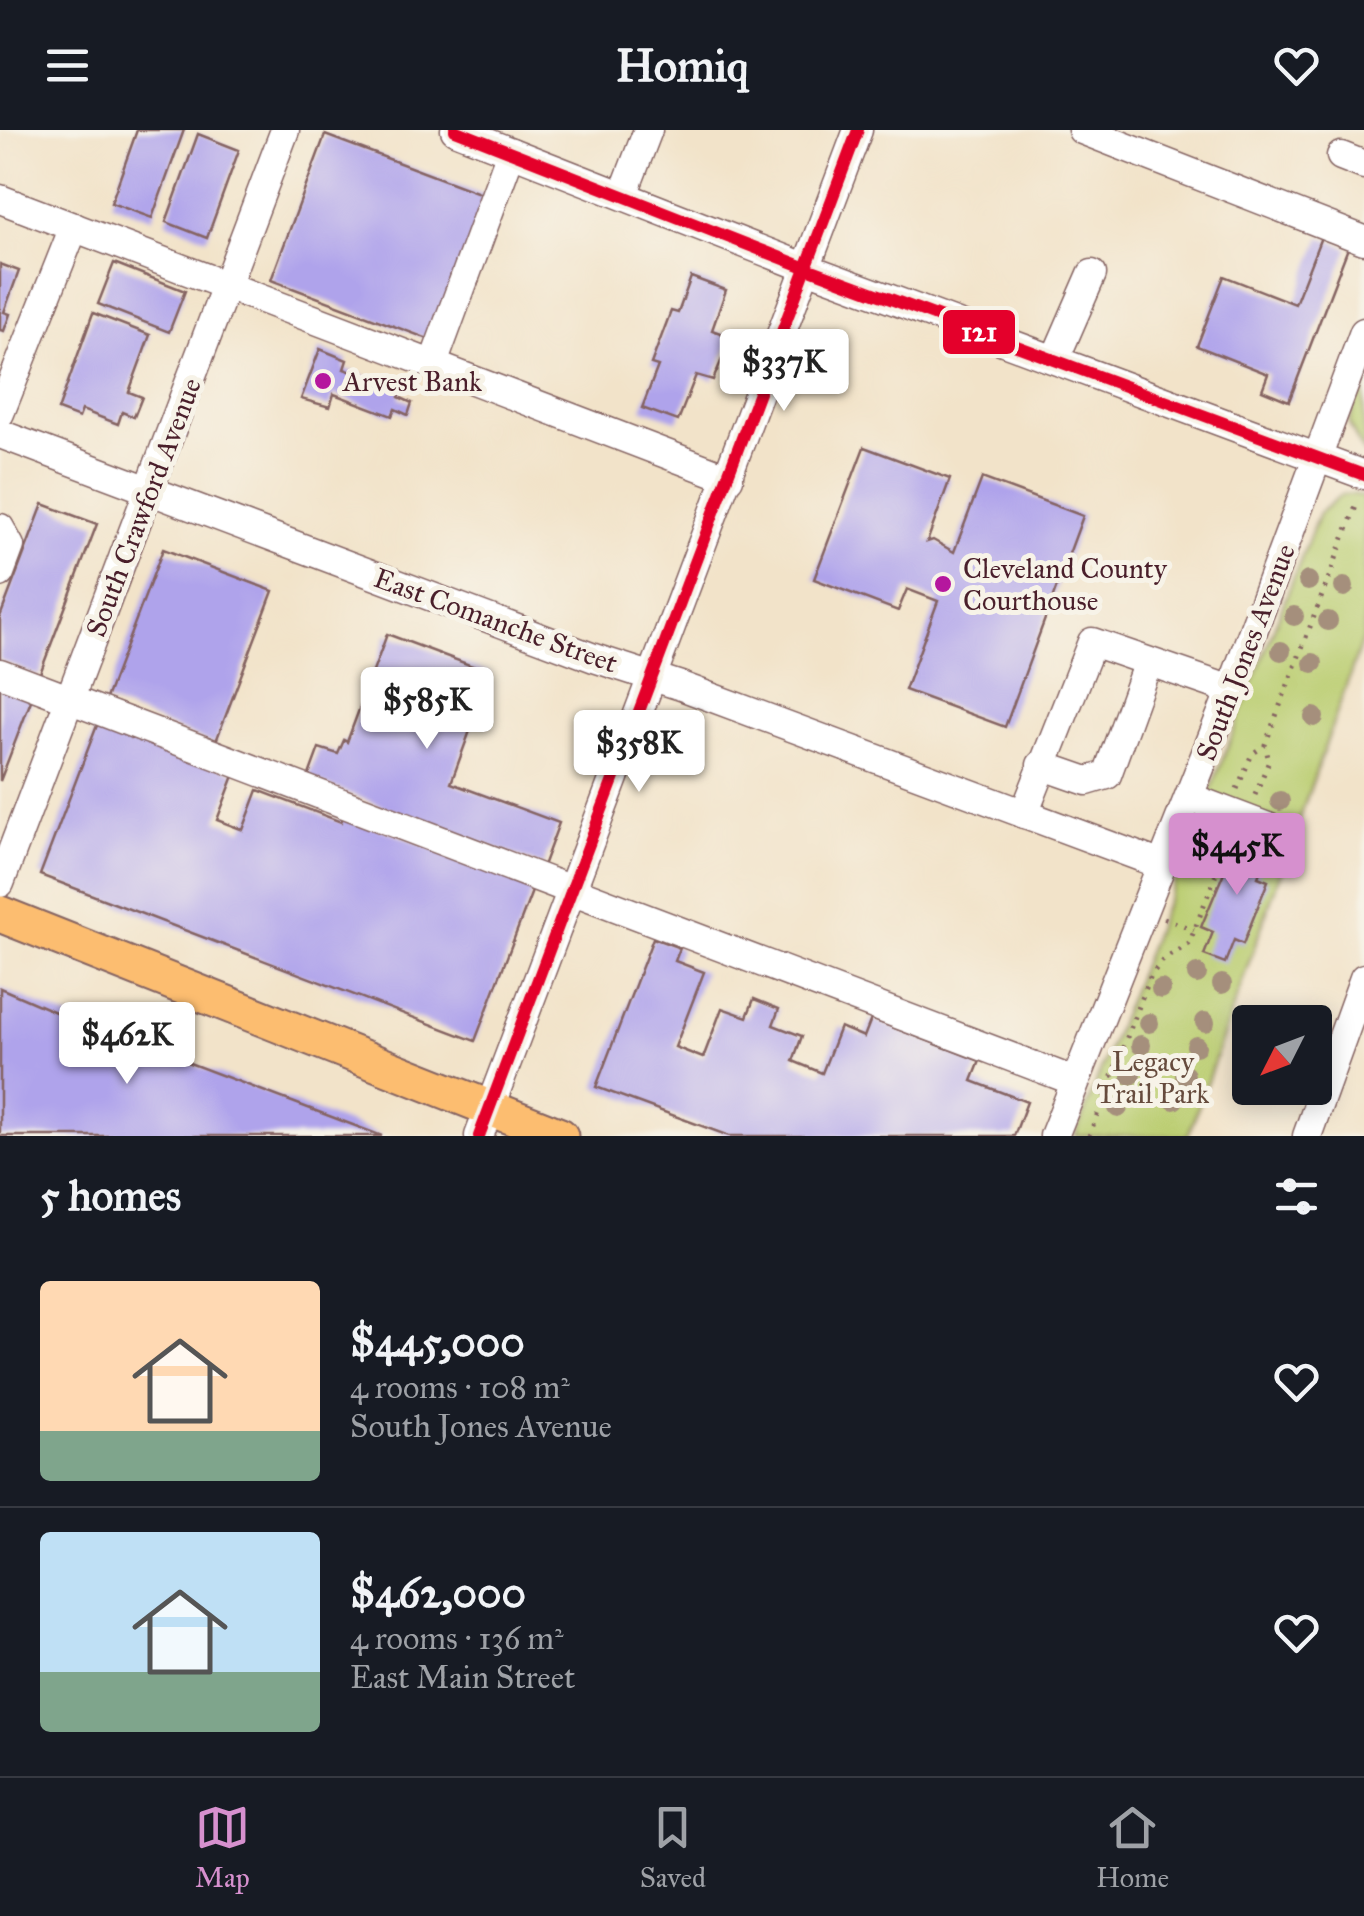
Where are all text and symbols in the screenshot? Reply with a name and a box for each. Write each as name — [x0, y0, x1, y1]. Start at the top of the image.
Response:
icon: menu — [40, 38, 95, 93]
text: Homiq — [616, 38, 748, 93]
icon: heart — [1269, 38, 1324, 93]
line badge: 121 — [941, 308, 1017, 356]
text: 121 — [961, 314, 997, 349]
pin: $337K — [714, 329, 854, 414]
text: $337K — [742, 342, 826, 381]
place label: Arvest Bank — [342, 364, 482, 399]
marker: Arvest Bank — [312, 370, 334, 392]
street label: South Crawford Avenue — [78, 373, 209, 642]
street label: South Jones Avenue — [1188, 539, 1303, 765]
place label: Cleveland County Courthouse — [963, 551, 1168, 618]
street label: East Comanche Street — [369, 560, 622, 681]
marker: Cleveland County Courthouse — [932, 573, 954, 595]
pin: $585K — [357, 667, 497, 752]
text: $585K — [383, 680, 471, 719]
pin: $358K — [569, 710, 709, 795]
text: $358K — [596, 723, 682, 762]
pin: $445K — [1167, 813, 1307, 898]
text: $445K — [1191, 826, 1283, 865]
pin: $462K — [57, 1002, 197, 1087]
north arrow — [1232, 1005, 1332, 1105]
map controls — [1232, 1005, 1332, 1105]
text: $462K — [81, 1015, 173, 1054]
park label: Legacy Trail Park — [1097, 1044, 1209, 1111]
icon: filters — [1269, 1169, 1324, 1224]
text: 5 homes — [40, 1170, 181, 1222]
text: $445,000 — [350, 1316, 525, 1368]
icon: home — [120, 1321, 240, 1441]
icon: heart — [1269, 1354, 1324, 1409]
text: 4 rooms · 108 m² — [350, 1368, 570, 1407]
text: South Jones Avenue — [350, 1407, 612, 1446]
text: $462,000 — [350, 1567, 526, 1619]
icon: home — [120, 1572, 240, 1692]
icon: heart — [1269, 1605, 1324, 1660]
text: 4 rooms · 136 m² — [350, 1619, 563, 1658]
text: East Main Street — [350, 1658, 575, 1697]
tab: Map — [195, 1800, 250, 1895]
tab: Saved — [640, 1800, 706, 1895]
tab: Home — [1096, 1800, 1169, 1895]

